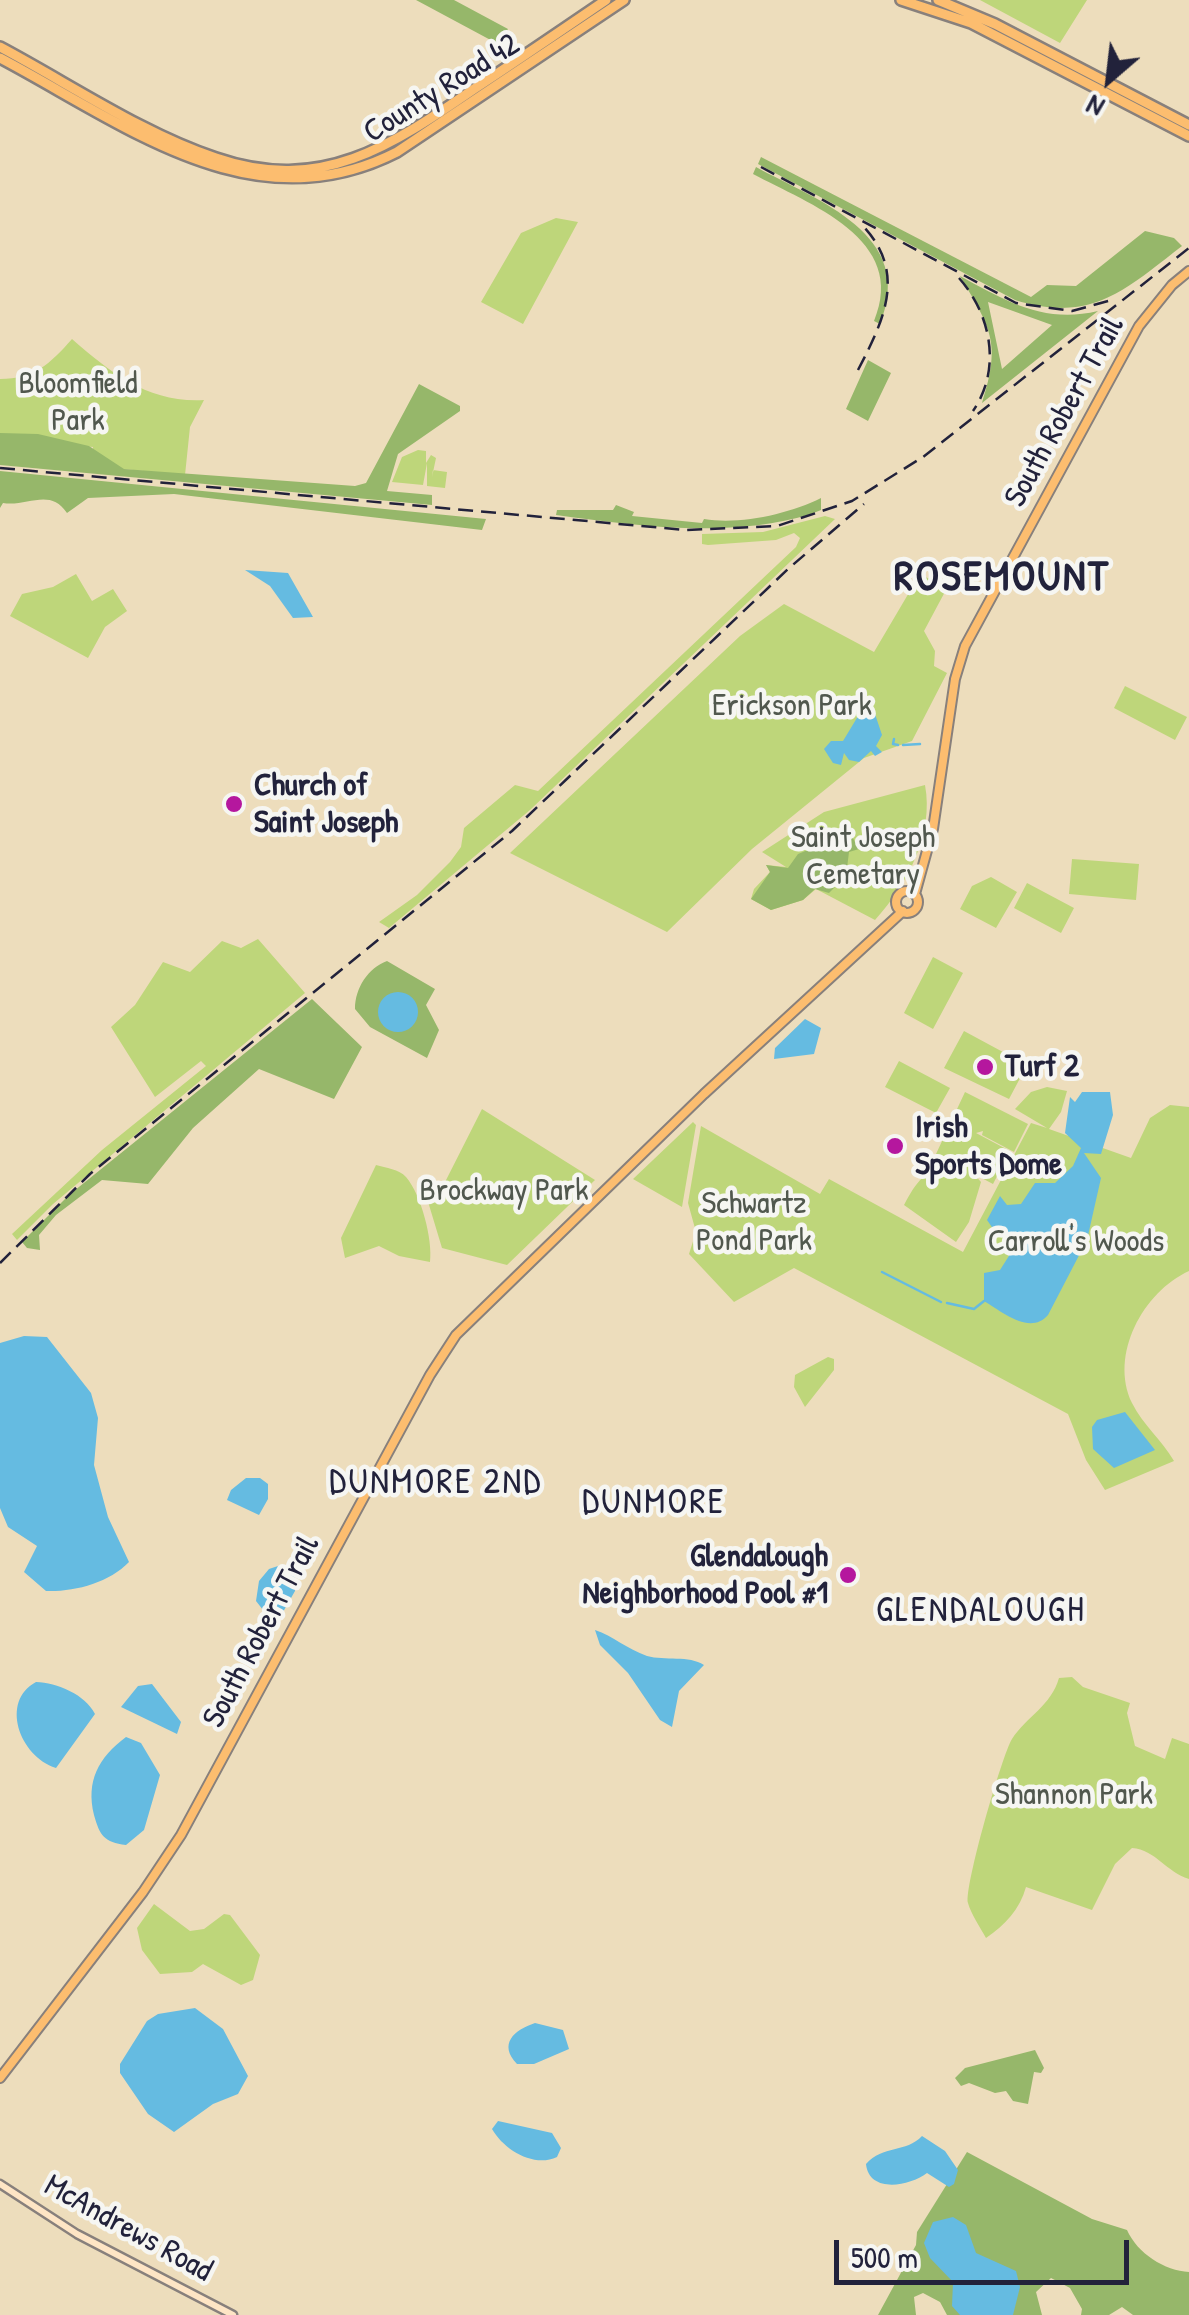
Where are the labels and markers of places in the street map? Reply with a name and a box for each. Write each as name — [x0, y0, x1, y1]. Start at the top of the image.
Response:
place label: Church of Saint Joseph — [254, 767, 398, 842]
marker: Church of Saint Joseph — [223, 793, 245, 815]
place label: Turf 2 — [1005, 1048, 1079, 1086]
marker: Turf 2 — [974, 1056, 996, 1078]
place label: Irish Sports Dome — [915, 1109, 1062, 1184]
marker: Irish Sports Dome — [884, 1135, 906, 1157]
place label: Glendalough Neighborhood Pool #1 — [583, 1538, 828, 1613]
marker: Glendalough Neighborhood Pool #1 — [837, 1564, 859, 1586]

